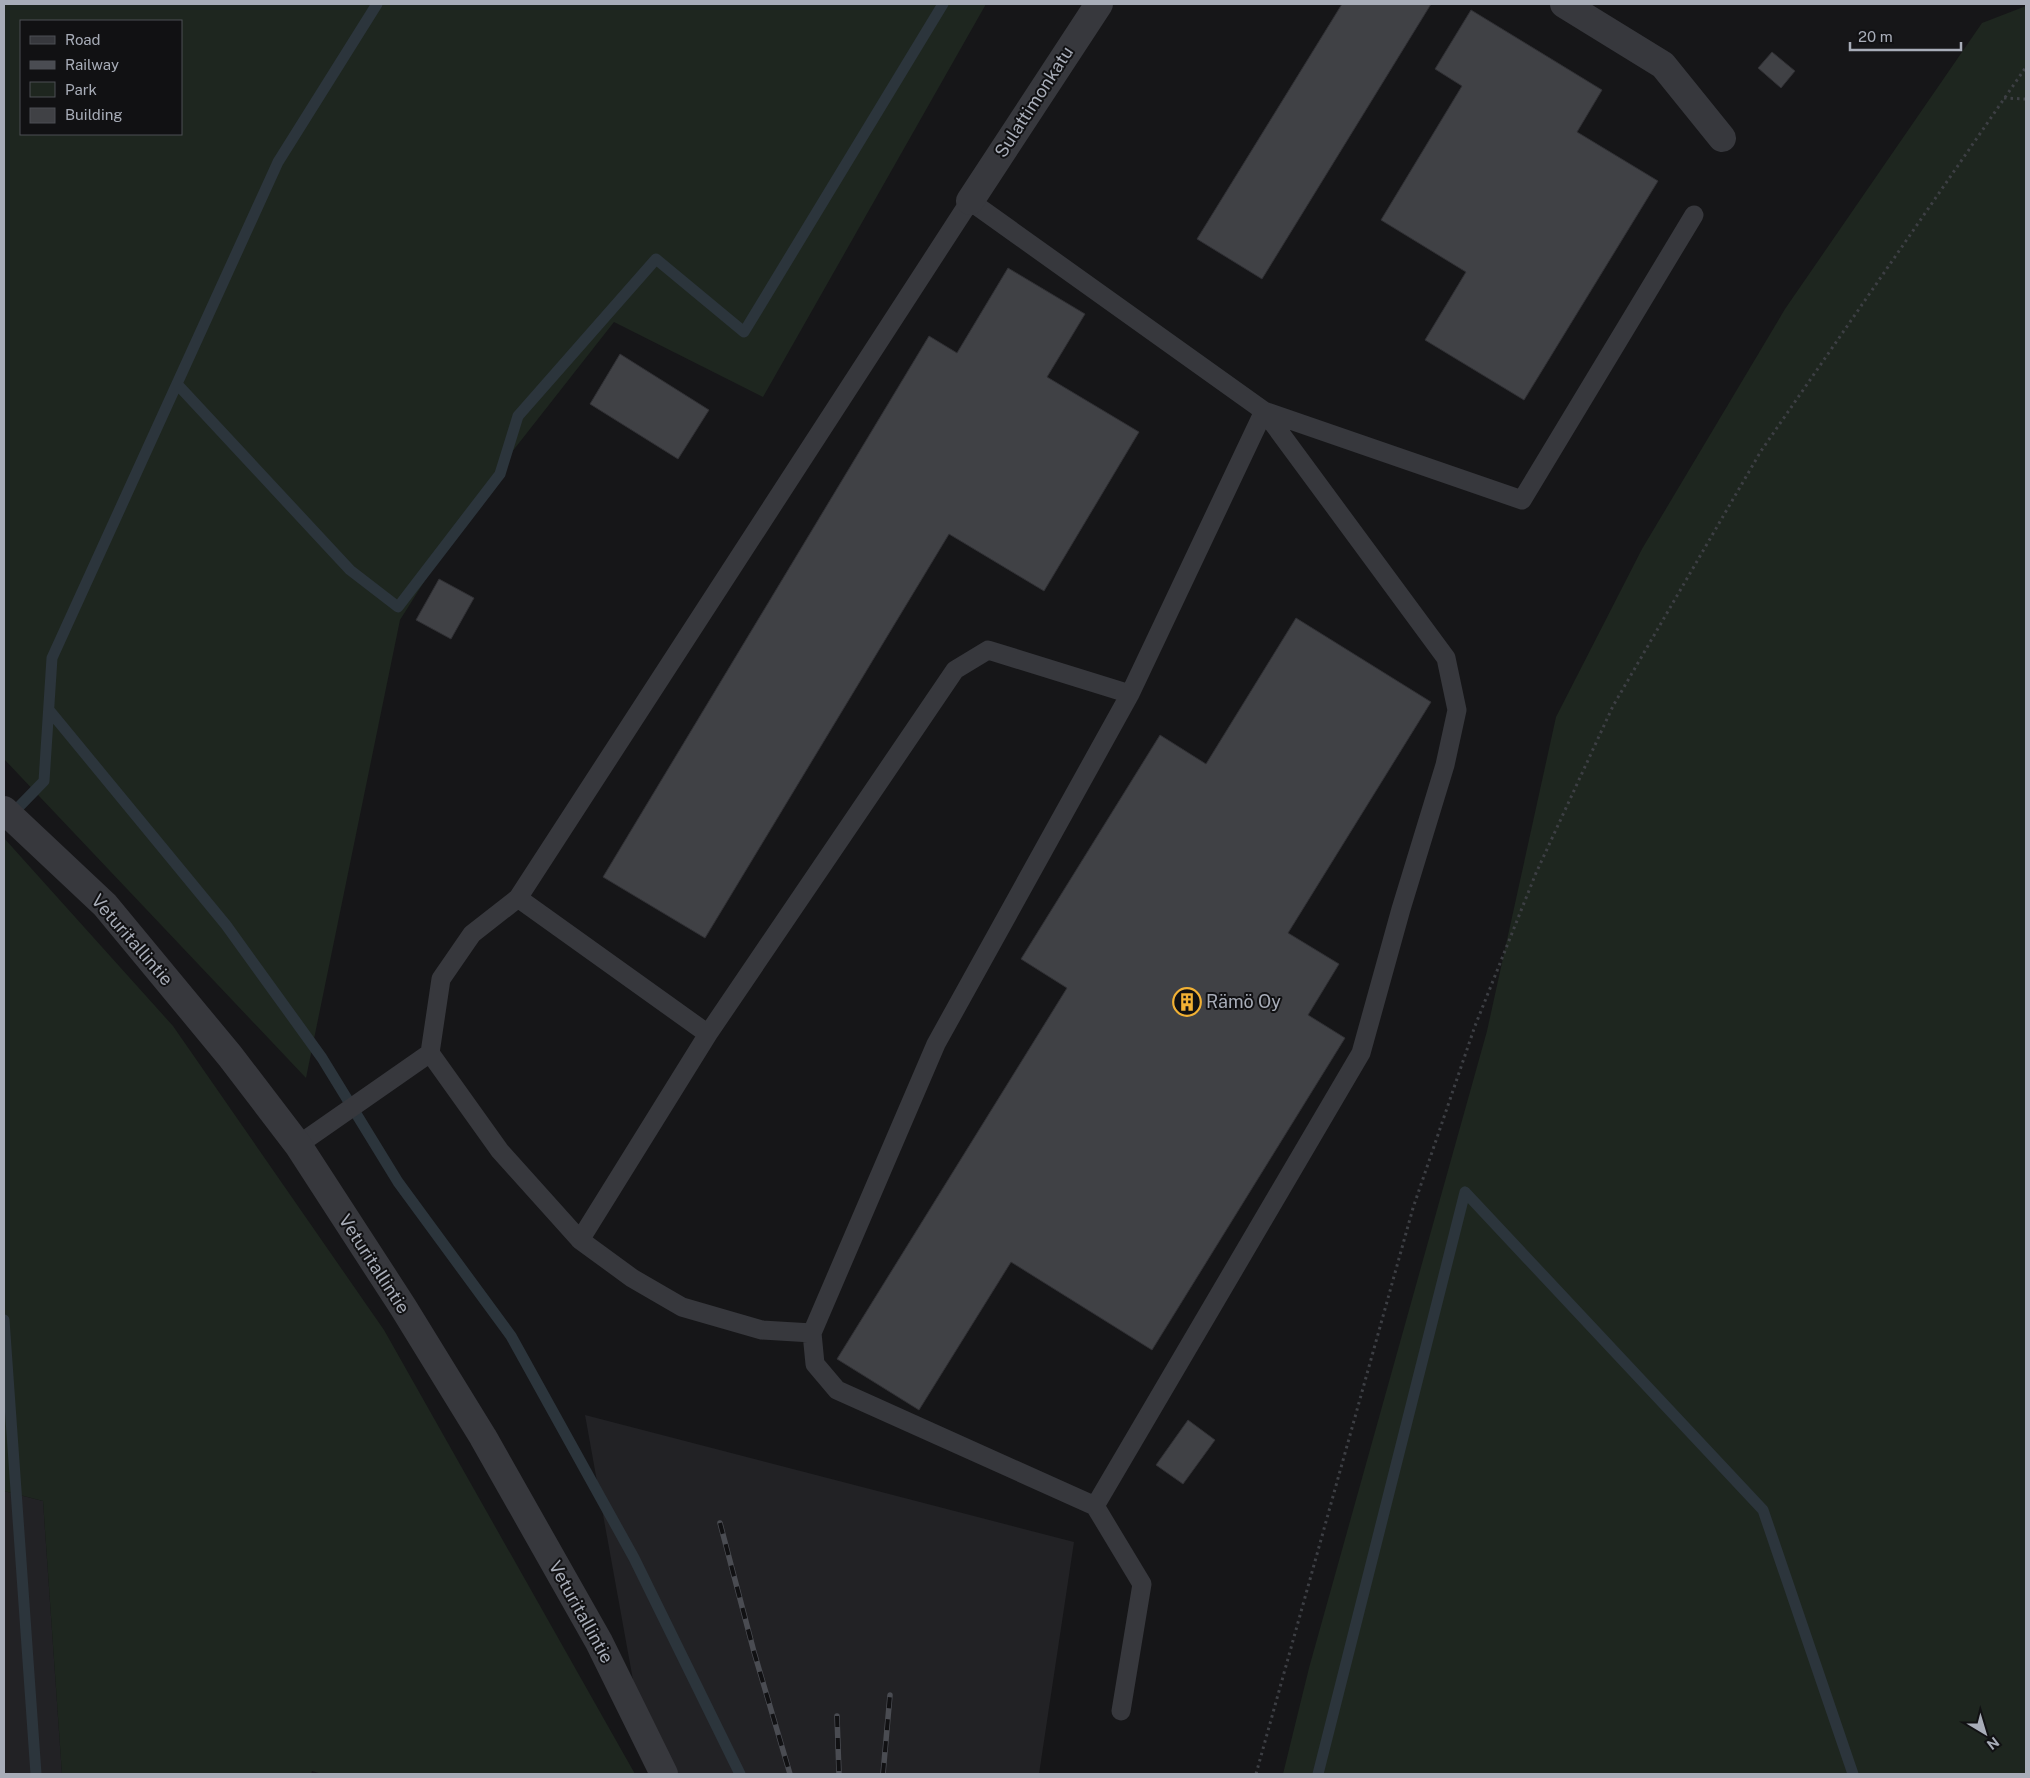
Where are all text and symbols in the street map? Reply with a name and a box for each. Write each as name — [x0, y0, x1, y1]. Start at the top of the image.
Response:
legend — [20, 20, 182, 135]
scale bar — [1850, 20, 1961, 52]
text: 20 m — [1858, 28, 1893, 45]
text: Road — [65, 31, 101, 48]
street label: Sulattimonkatu — [990, 42, 1077, 161]
text: Railway — [65, 56, 119, 73]
text: Park — [65, 81, 97, 98]
text: Building — [65, 106, 123, 123]
street label: Veturitallintie — [87, 890, 178, 989]
building icon: Rämö Oy — [1172, 987, 1202, 1017]
place label: Rämö Oy — [1206, 991, 1281, 1012]
street label: Veturitallintie — [335, 1210, 414, 1317]
street label: Veturitallintie — [545, 1557, 618, 1667]
north arrow — [1960, 1708, 2010, 1758]
text: N — [1984, 1734, 2002, 1753]

